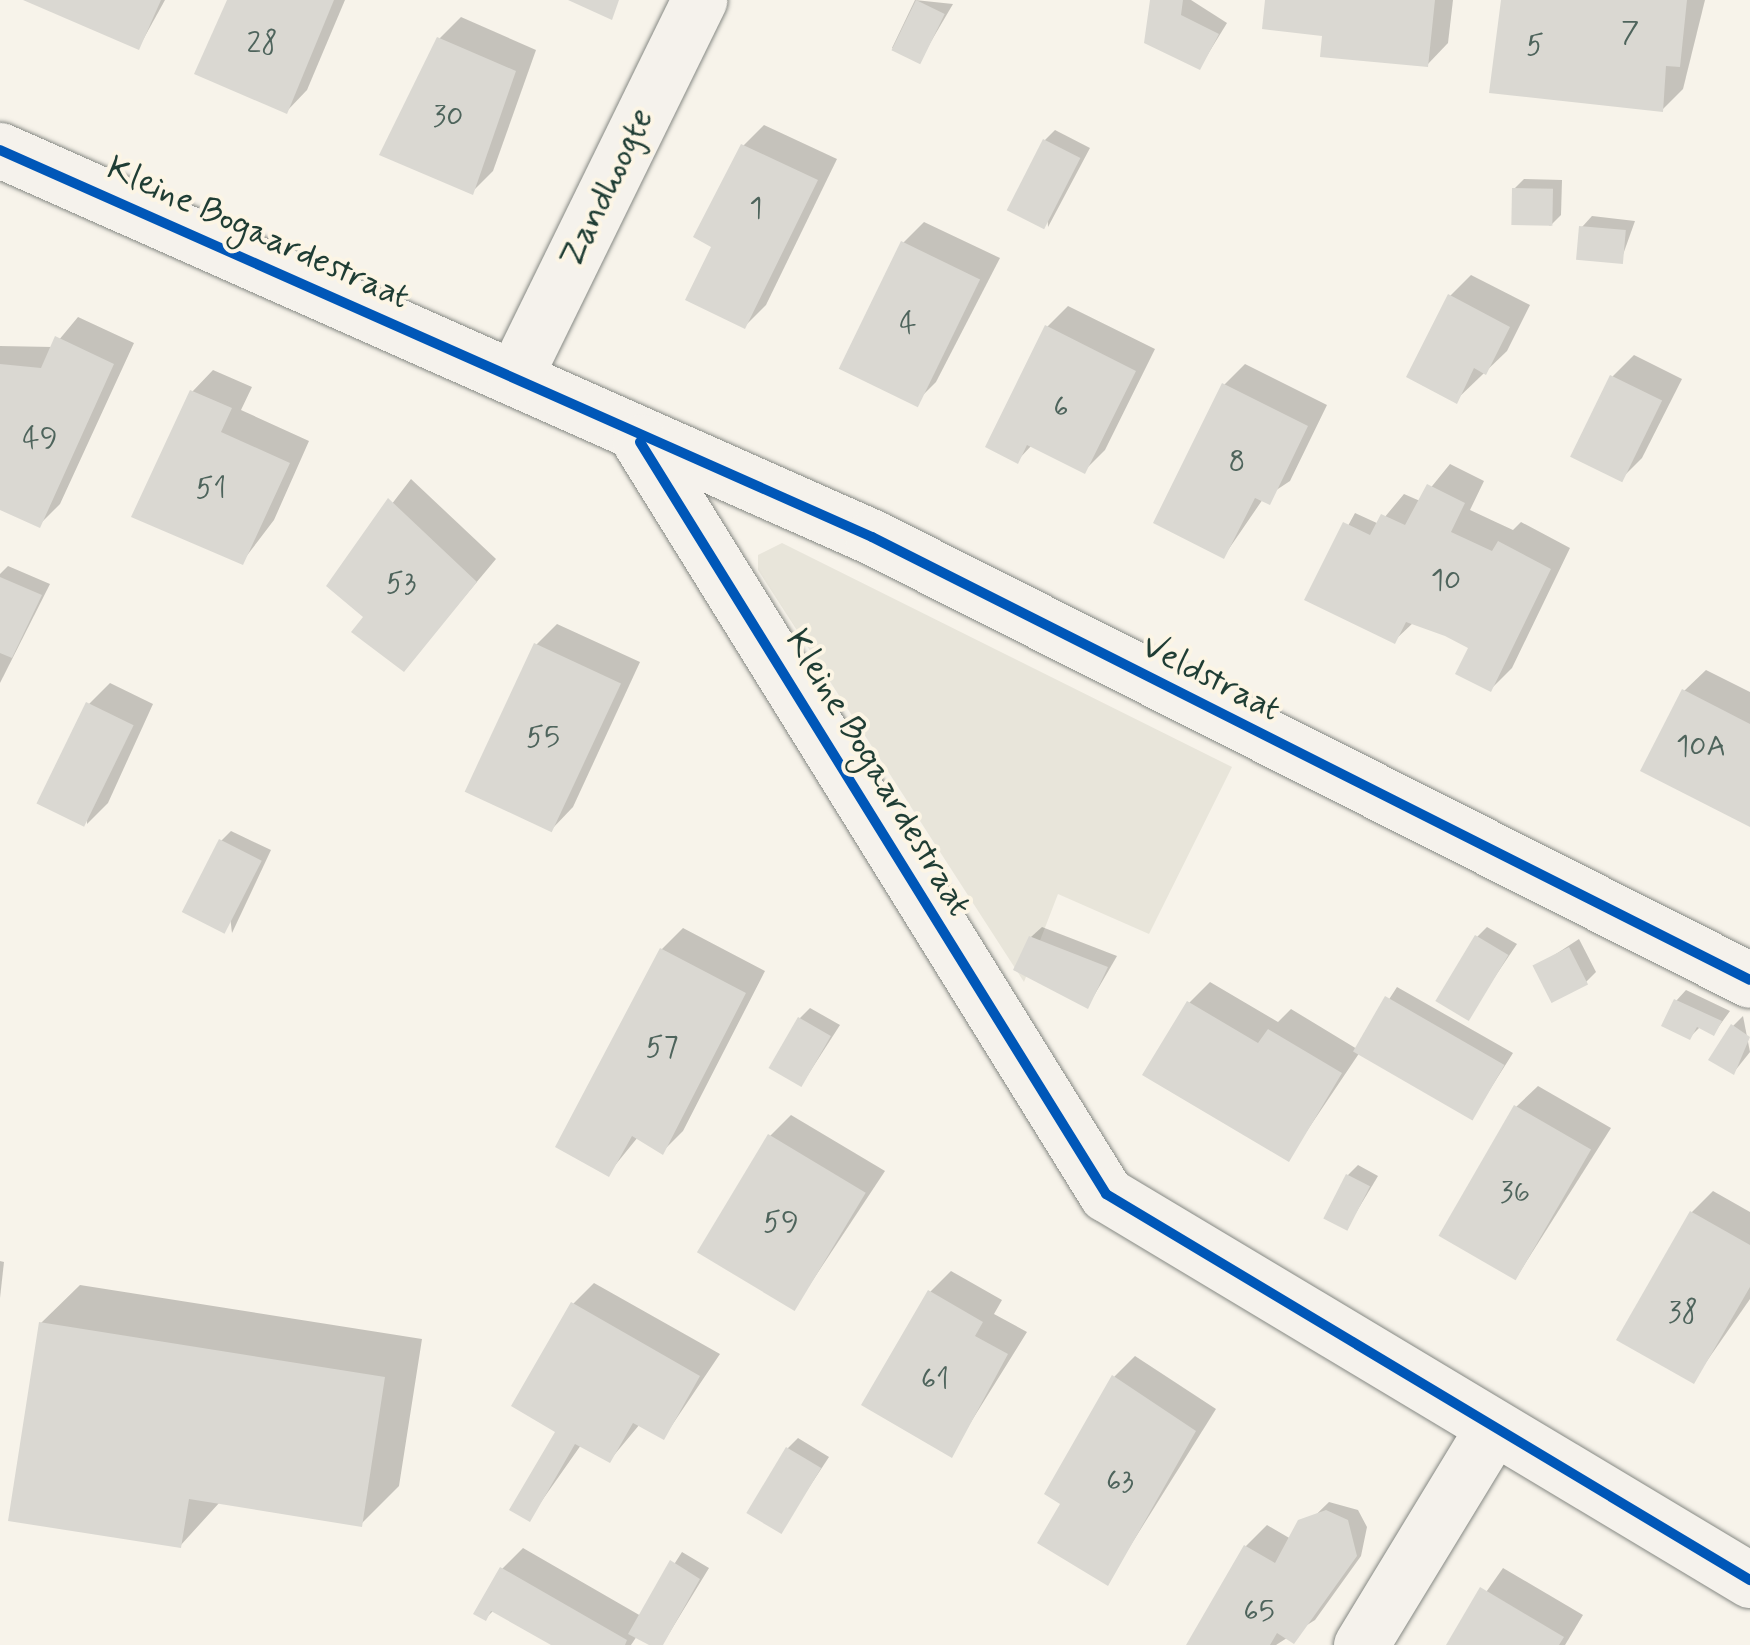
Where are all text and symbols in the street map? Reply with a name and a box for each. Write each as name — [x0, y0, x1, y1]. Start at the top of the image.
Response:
house number: 7 — [1621, 15, 1639, 51]
house number: 28 — [246, 26, 278, 62]
house number: 5 — [1526, 28, 1544, 64]
house number: 30 — [433, 99, 463, 135]
street label: Zandhoogte — [550, 101, 664, 275]
street label: Kleine Bogaardestraat — [100, 147, 416, 319]
house number: 1 — [749, 191, 763, 227]
house number: 4 — [899, 306, 917, 342]
house number: 6 — [1053, 390, 1069, 426]
house number: 49 — [22, 421, 58, 457]
house number: 8 — [1229, 444, 1245, 480]
house number: 51 — [196, 471, 226, 507]
house number: 10 — [1431, 563, 1461, 599]
house number: 53 — [386, 566, 416, 602]
street label: Kleine Bogaardestraat — [776, 622, 980, 924]
street label: Veldstraat — [1134, 625, 1288, 731]
house number: 55 — [526, 720, 560, 756]
house number: 10A — [1676, 729, 1726, 765]
house number: 57 — [645, 1030, 679, 1066]
house number: 36 — [1500, 1175, 1530, 1211]
house number: 59 — [763, 1205, 799, 1241]
house number: 38 — [1668, 1295, 1698, 1331]
house number: 61 — [921, 1362, 949, 1398]
house number: 63 — [1106, 1464, 1134, 1500]
house number: 65 — [1243, 1594, 1275, 1630]

